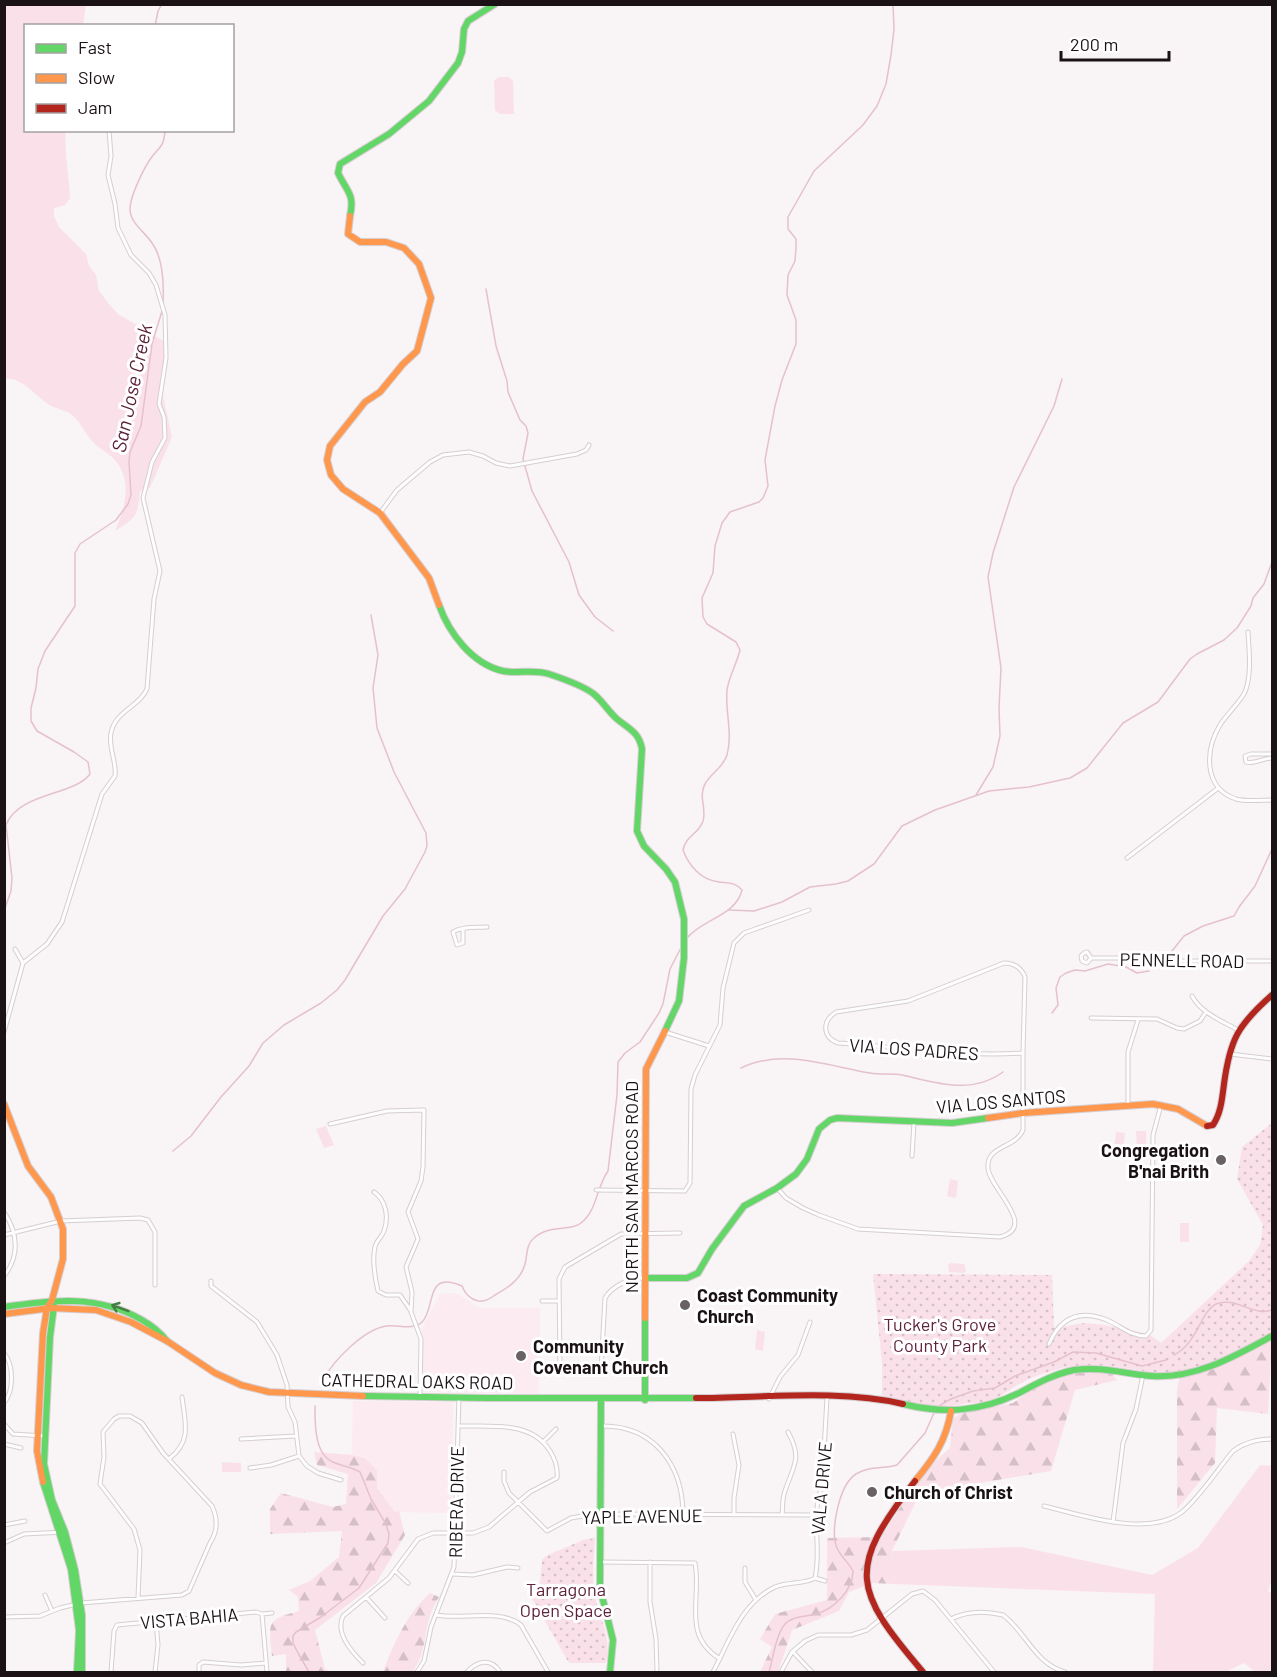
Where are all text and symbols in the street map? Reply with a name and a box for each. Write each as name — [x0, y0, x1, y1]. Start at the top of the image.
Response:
legend — [24, 24, 234, 132]
scale bar — [1061, 24, 1169, 62]
text: 200 m — [1070, 33, 1118, 55]
text: Fast — [78, 36, 112, 58]
text: Slow — [78, 66, 115, 88]
text: Jam — [78, 96, 112, 118]
water label: San Jose Creek — [106, 321, 156, 454]
street label: PENNELL ROAD — [1120, 948, 1244, 972]
street label: VIA LOS PADRES — [848, 1033, 980, 1065]
street label: NORTH SAN MARCOS ROAD — [620, 1081, 642, 1293]
street label: VIA LOS SANTOS — [935, 1084, 1067, 1118]
place label: Congregation B'nai Brith — [1101, 1139, 1209, 1182]
marker: Congregation B'nai Brith — [1214, 1153, 1228, 1167]
place label: Coast Community Church — [697, 1284, 838, 1327]
marker: Coast Community Church — [678, 1298, 692, 1312]
one-way arrow — [111, 1302, 130, 1313]
park label: Tucker's Grove County Park — [884, 1313, 996, 1356]
place label: Community Covenant Church — [533, 1335, 668, 1378]
marker: Community Covenant Church — [514, 1349, 528, 1363]
street label: CATHEDRAL OAKS ROAD — [321, 1368, 513, 1394]
street label: VALA DRIVE — [806, 1441, 836, 1535]
street label: RIBERA DRIVE — [444, 1446, 468, 1558]
place label: Church of Christ — [884, 1481, 1013, 1503]
marker: Church of Christ — [865, 1485, 879, 1499]
street label: YAPLE AVENUE — [581, 1504, 703, 1528]
park label: Tarragona Open Space — [520, 1578, 612, 1621]
street label: VISTA BAHIA — [139, 1603, 239, 1633]

